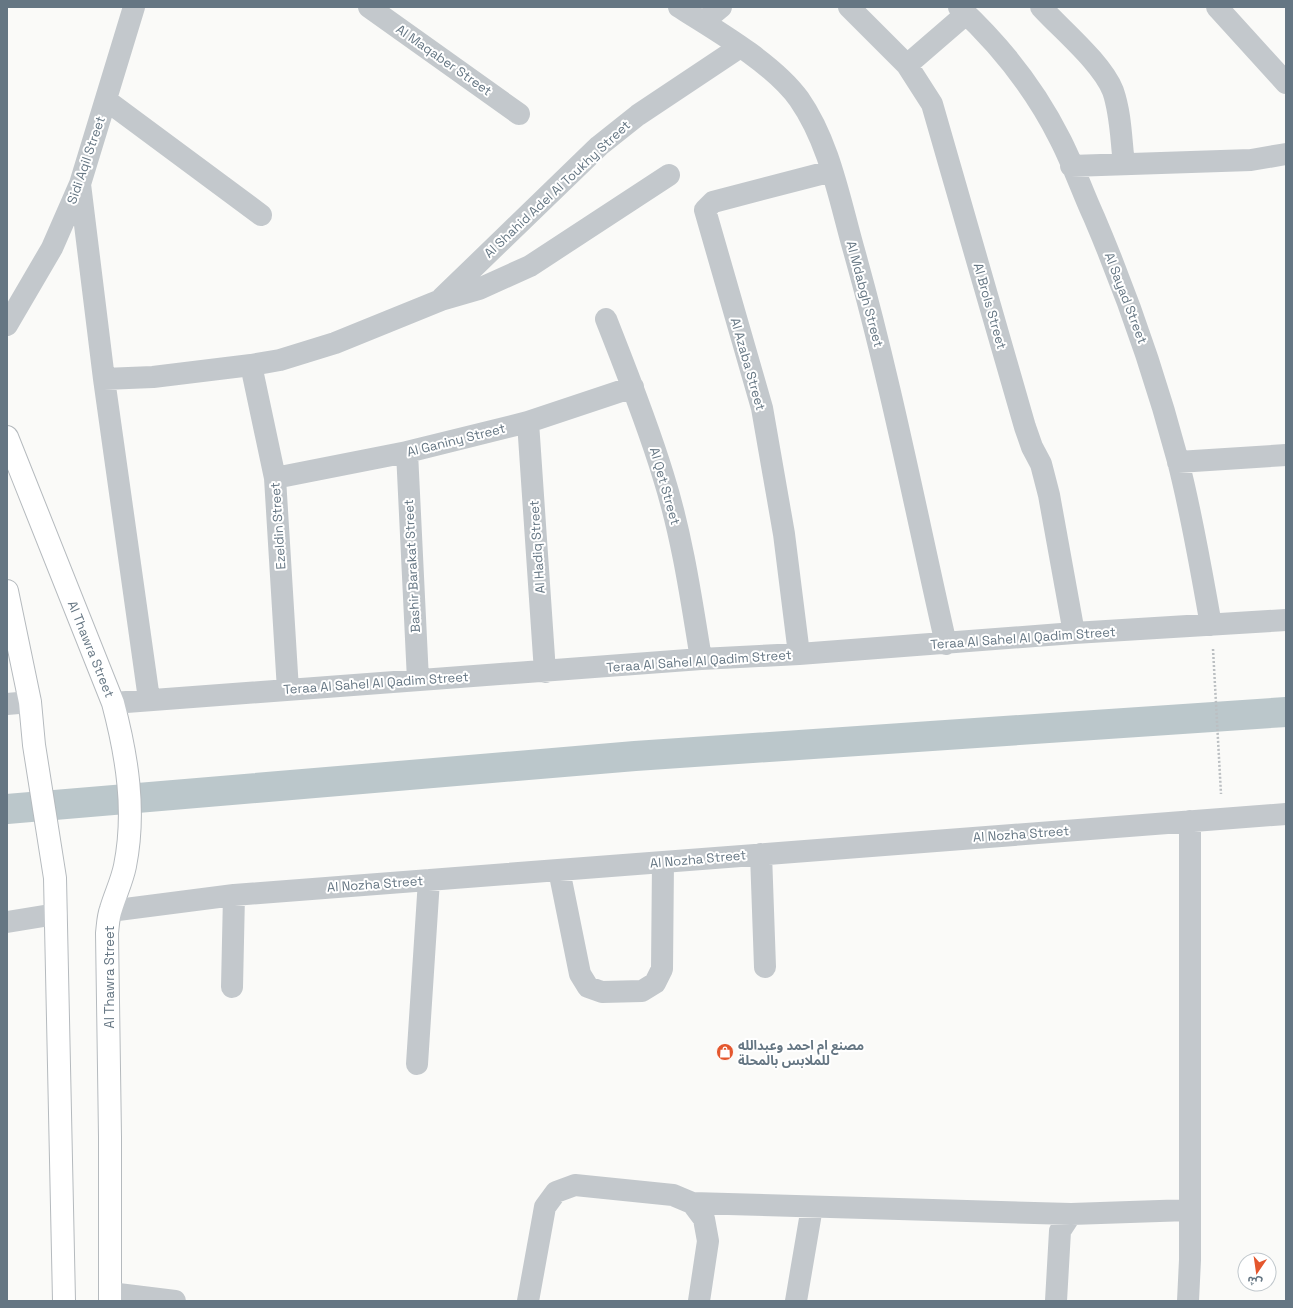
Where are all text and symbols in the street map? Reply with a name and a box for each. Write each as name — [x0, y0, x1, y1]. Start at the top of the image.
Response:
street label: Al Maqaber Street — [393, 21, 495, 99]
street label: Sidi Aqil Street — [63, 114, 109, 206]
street label: Al Shahid Adel Al Toukhy Street — [480, 117, 634, 261]
street label: Al Mdabgh Street — [843, 239, 887, 349]
street label: Al Sayad Street — [1101, 250, 1151, 346]
street label: Al Brols Street — [970, 261, 1010, 351]
street label: Al Azaba Street — [727, 316, 769, 412]
street label: Al Ganiny Street — [405, 420, 507, 460]
street label: Al Qet Street — [646, 445, 684, 527]
street label: Ezeldin Street — [266, 482, 290, 570]
street label: Bashir Barakat Street — [400, 499, 424, 633]
street label: Al Hadiq Street — [525, 500, 549, 594]
street label: Al Thawra Street — [64, 598, 118, 700]
street label: Teraa Al Sahel Al Qadim Street — [930, 623, 1116, 653]
street label: Teraa Al Sahel Al Qadim Street — [606, 646, 792, 676]
street label: Teraa Al Sahel Al Qadim Street — [283, 668, 469, 698]
street label: Al Nozha Street — [972, 822, 1070, 846]
street label: Al Nozha Street — [649, 846, 747, 872]
street label: Al Nozha Street — [326, 872, 424, 896]
street label: Al Thawra Street — [101, 925, 118, 1028]
place label: مصنع ام احمد وعبدالله للملابس بالمحلة — [738, 1037, 864, 1069]
shop icon: مصنع ام احمد وعبدالله للملابس بالمحلة — [715, 1042, 735, 1062]
north arrow — [1237, 1252, 1277, 1292]
text: ش — [1246, 1273, 1264, 1290]

